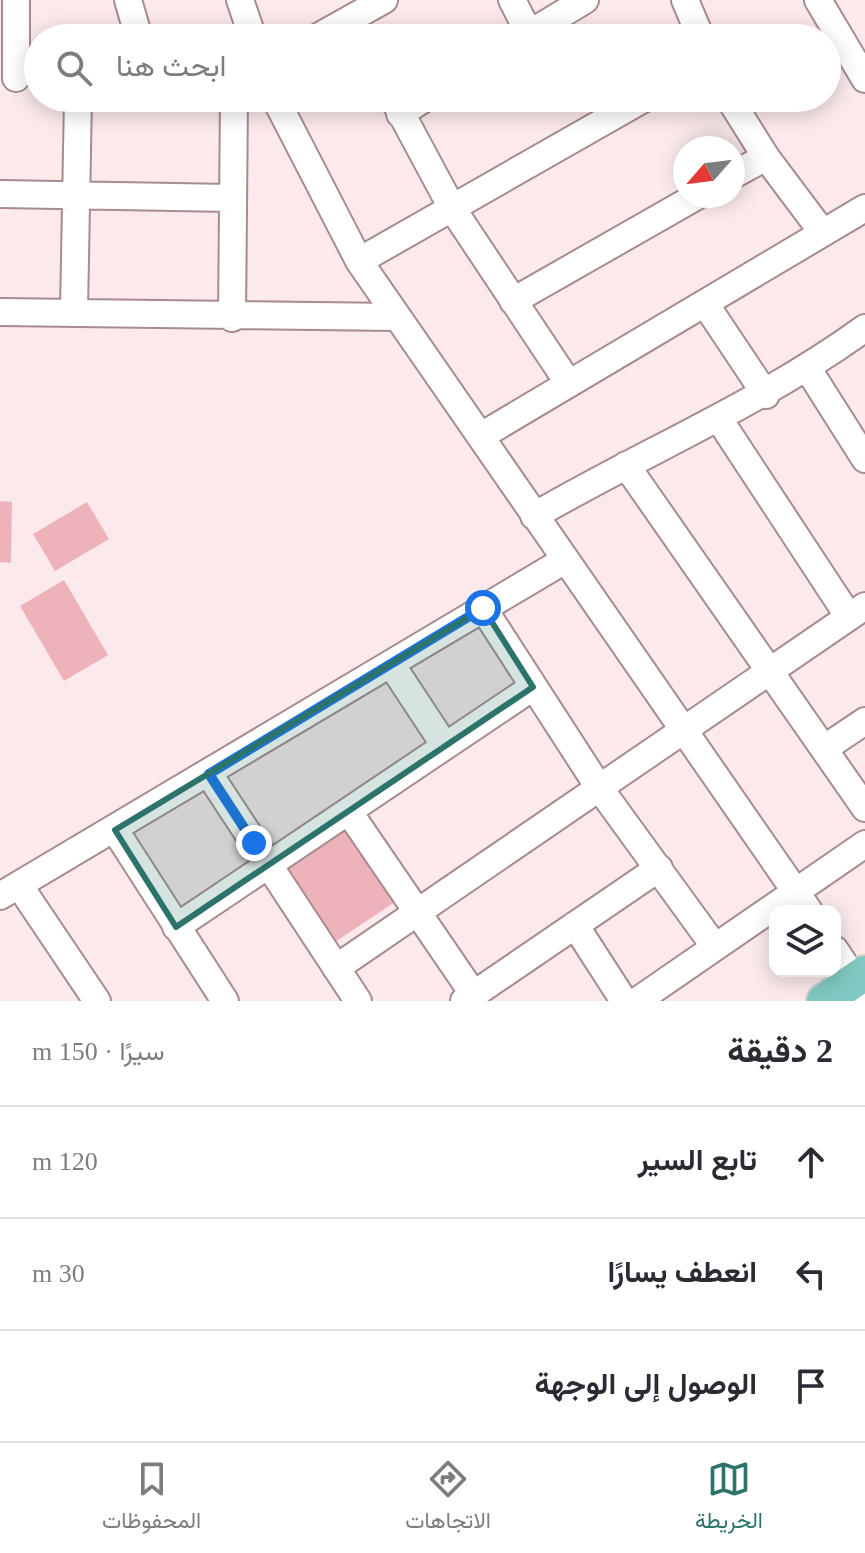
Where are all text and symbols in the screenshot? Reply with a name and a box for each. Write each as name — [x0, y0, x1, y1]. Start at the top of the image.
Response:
search box — [24, 24, 841, 112]
icon: search — [52, 46, 96, 90]
text: ابحث هنا — [116, 49, 226, 82]
north arrow — [673, 136, 745, 208]
route start — [465, 590, 501, 626]
route end — [236, 825, 272, 861]
map controls — [769, 905, 841, 977]
button: layers — [769, 905, 841, 977]
text: 2 دقيقة — [727, 1032, 833, 1069]
text: سيرًا · 150 m — [32, 1037, 165, 1066]
icon: ahead — [789, 1140, 833, 1184]
text: تابع السير — [638, 1143, 757, 1176]
text: 120 m — [32, 1147, 98, 1176]
icon: left — [789, 1252, 833, 1296]
text: انعطف يسارًا — [608, 1255, 757, 1288]
text: 30 m — [32, 1259, 85, 1288]
icon: arrive — [789, 1364, 833, 1408]
text: الوصول إلى الوجهة — [535, 1367, 757, 1400]
tab: المحفوظات — [102, 1457, 201, 1540]
tab: الاتجاهات — [405, 1457, 491, 1540]
tab: الخريطة — [695, 1457, 763, 1540]

